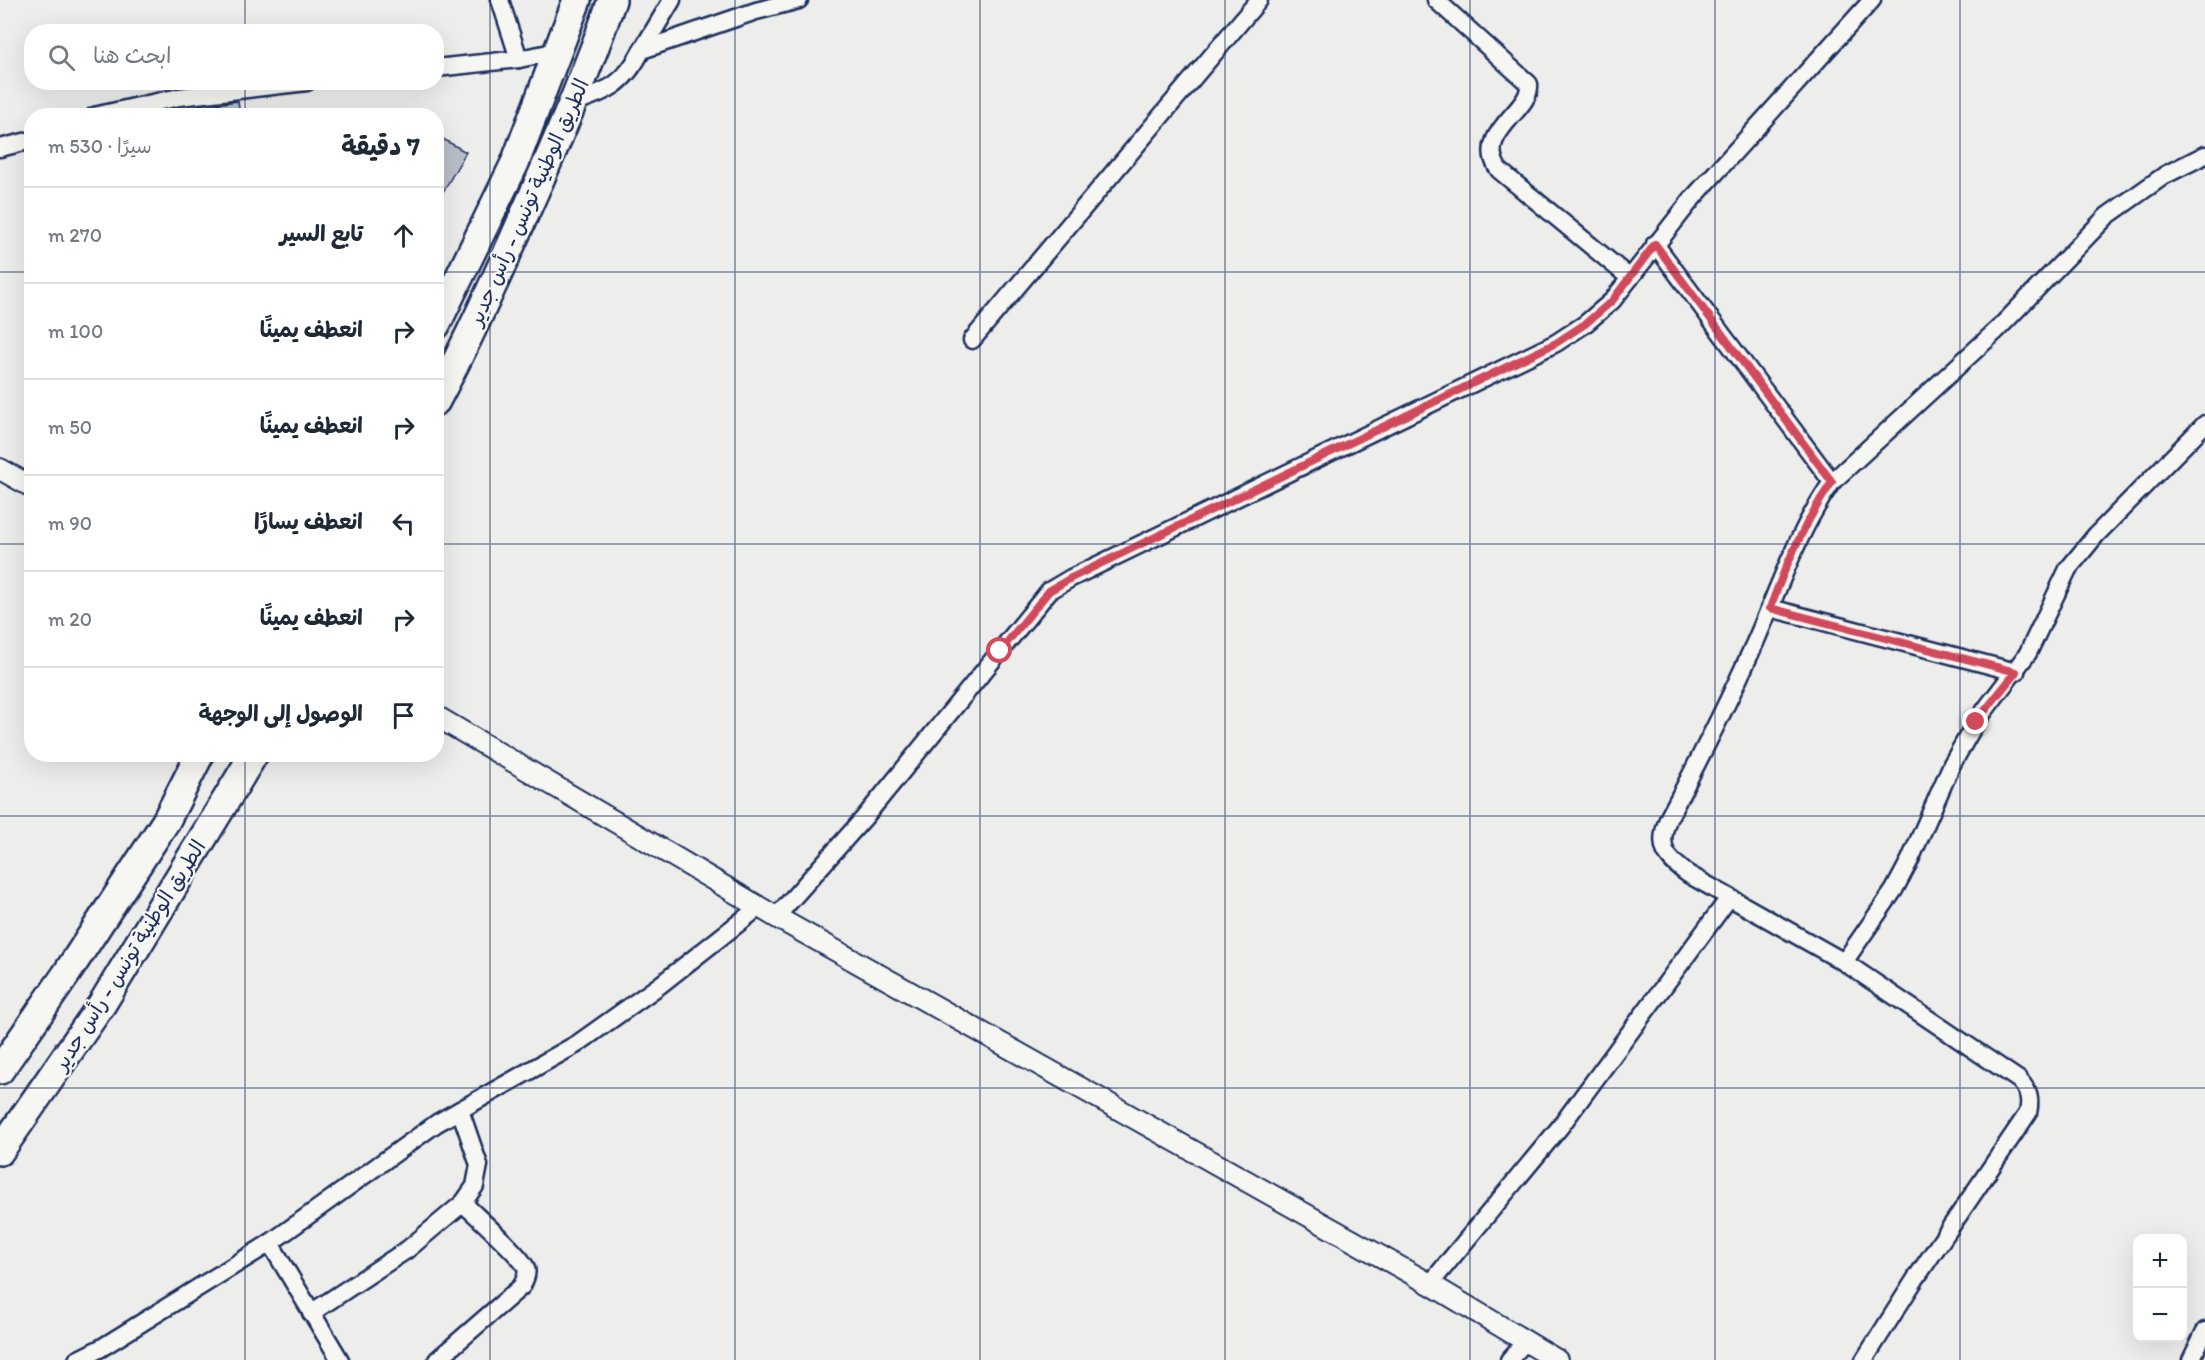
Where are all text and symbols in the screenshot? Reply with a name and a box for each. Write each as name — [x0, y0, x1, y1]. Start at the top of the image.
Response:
search box — [24, 24, 444, 90]
icon: search — [45, 41, 78, 74]
text: ابحث هنا — [93, 42, 172, 69]
street label: الطريق الوطنية تونس - رأس جدير — [461, 75, 595, 331]
text: 7 دقيقة — [341, 130, 420, 162]
text: سيرًا · 530 m — [48, 134, 152, 158]
icon: ahead — [387, 219, 420, 252]
text: تابع السير — [280, 220, 363, 247]
text: 270 m — [48, 223, 102, 247]
icon: right — [387, 315, 420, 348]
text: انعطف يمينًا — [260, 316, 363, 343]
text: 100 m — [48, 319, 103, 343]
icon: right — [387, 411, 420, 444]
text: انعطف يمينًا — [260, 412, 363, 439]
text: 50 m — [48, 415, 92, 439]
icon: left — [387, 507, 420, 540]
text: انعطف يسارًا — [254, 508, 363, 535]
text: 90 m — [48, 511, 92, 535]
icon: right — [387, 603, 420, 636]
text: انعطف يمينًا — [260, 604, 363, 631]
text: 20 m — [48, 607, 92, 631]
route start — [986, 637, 1012, 663]
icon: arrive — [387, 699, 420, 732]
text: الوصول إلى الوجهة — [198, 700, 363, 727]
route end — [1962, 708, 1988, 734]
street label: الطريق الوطنية تونس - رأس جدير — [46, 835, 211, 1077]
map controls — [2133, 1234, 2187, 1342]
button: + — [2133, 1234, 2187, 1288]
button: − — [2133, 1288, 2187, 1342]

